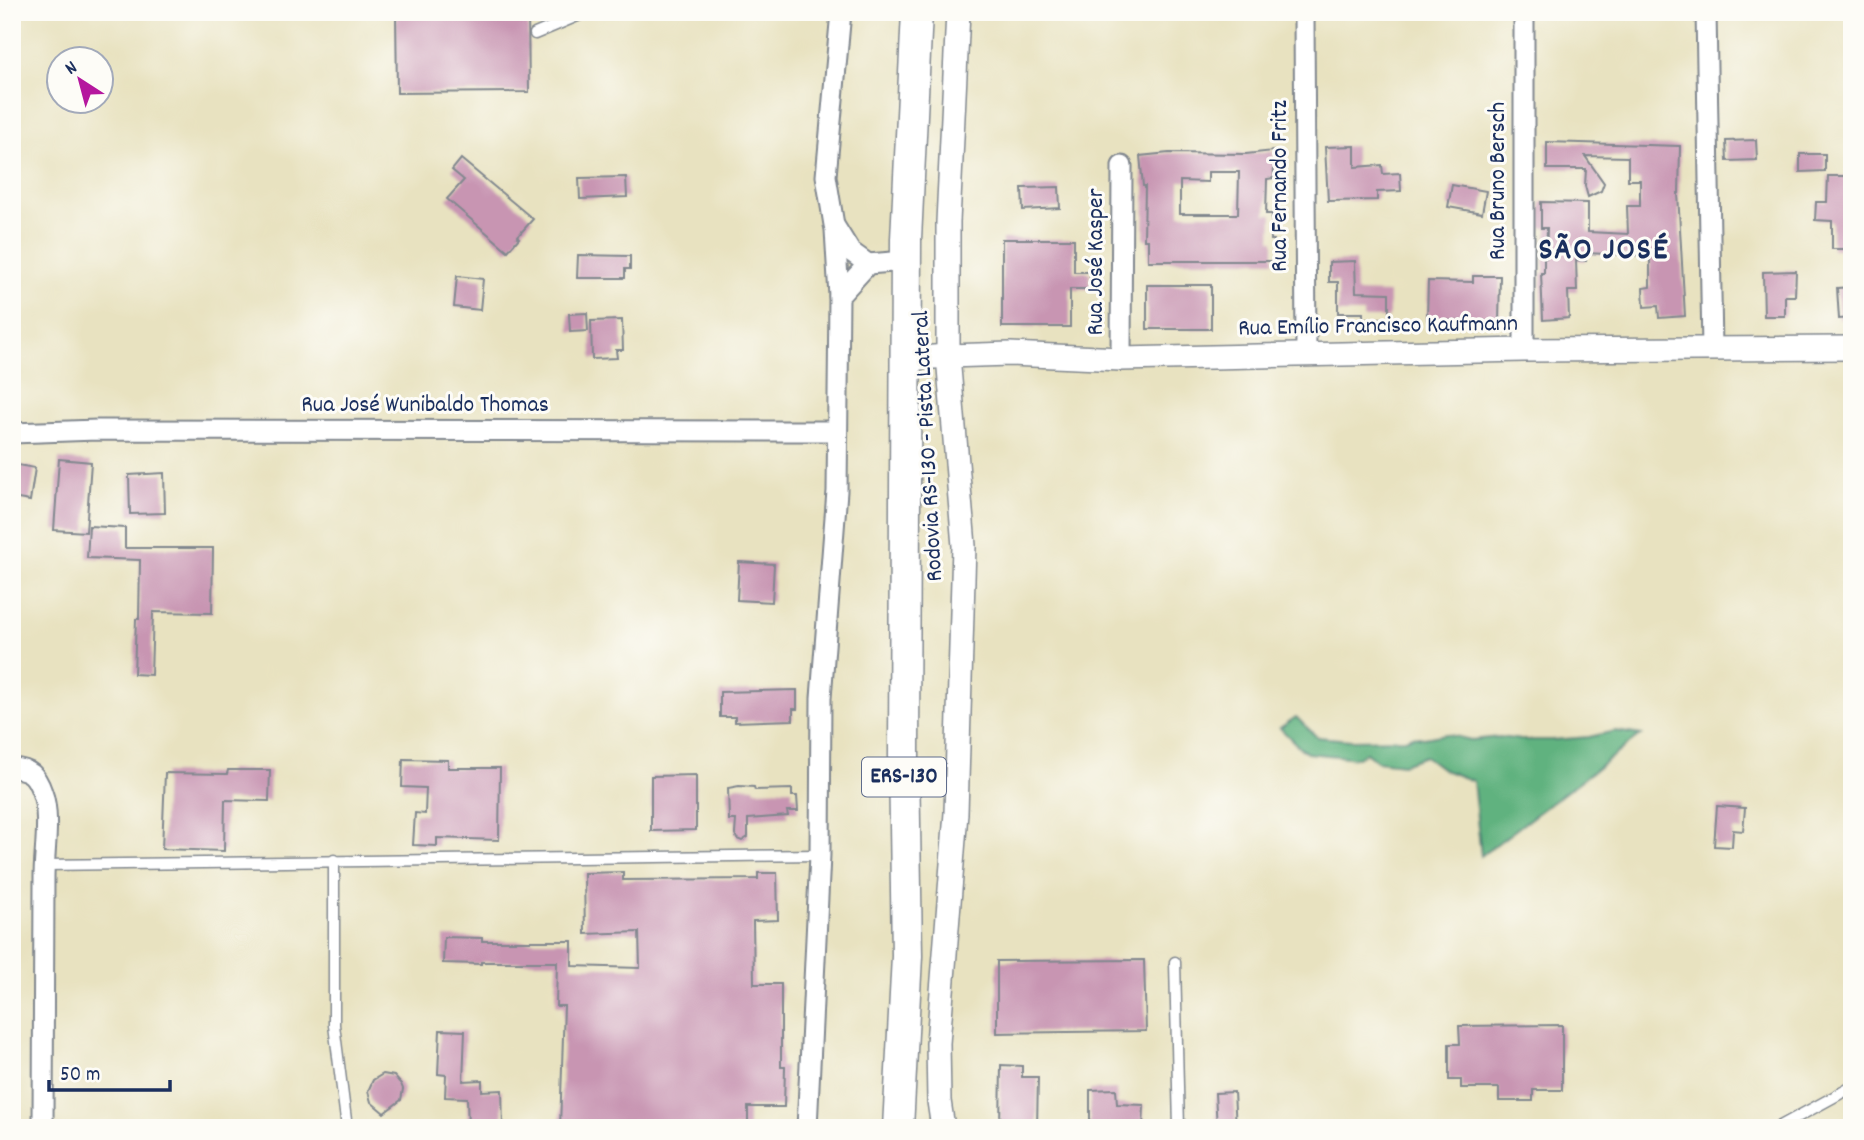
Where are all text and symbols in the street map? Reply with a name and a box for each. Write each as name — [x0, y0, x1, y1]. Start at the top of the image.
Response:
north arrow — [46, 46, 116, 116]
text: N — [60, 55, 84, 83]
street label: Rua Fernando Fritz — [1264, 100, 1298, 272]
street label: Rua Bruno Bersch — [1482, 102, 1516, 260]
street label: Rua José Kasper — [1080, 188, 1114, 336]
district label: SÃO JOSÉ — [1538, 229, 1670, 275]
street label: Rua Emílio Francisco Kaufmann — [1238, 308, 1518, 346]
street label: Rodovia RS-130 - Pista Lateral — [905, 309, 953, 582]
street label: Rua José Wunibaldo Thomas — [301, 389, 549, 423]
road number: ERS-130 — [862, 758, 946, 796]
scale bar — [49, 1049, 170, 1093]
text: 50 m — [60, 1061, 100, 1091]

